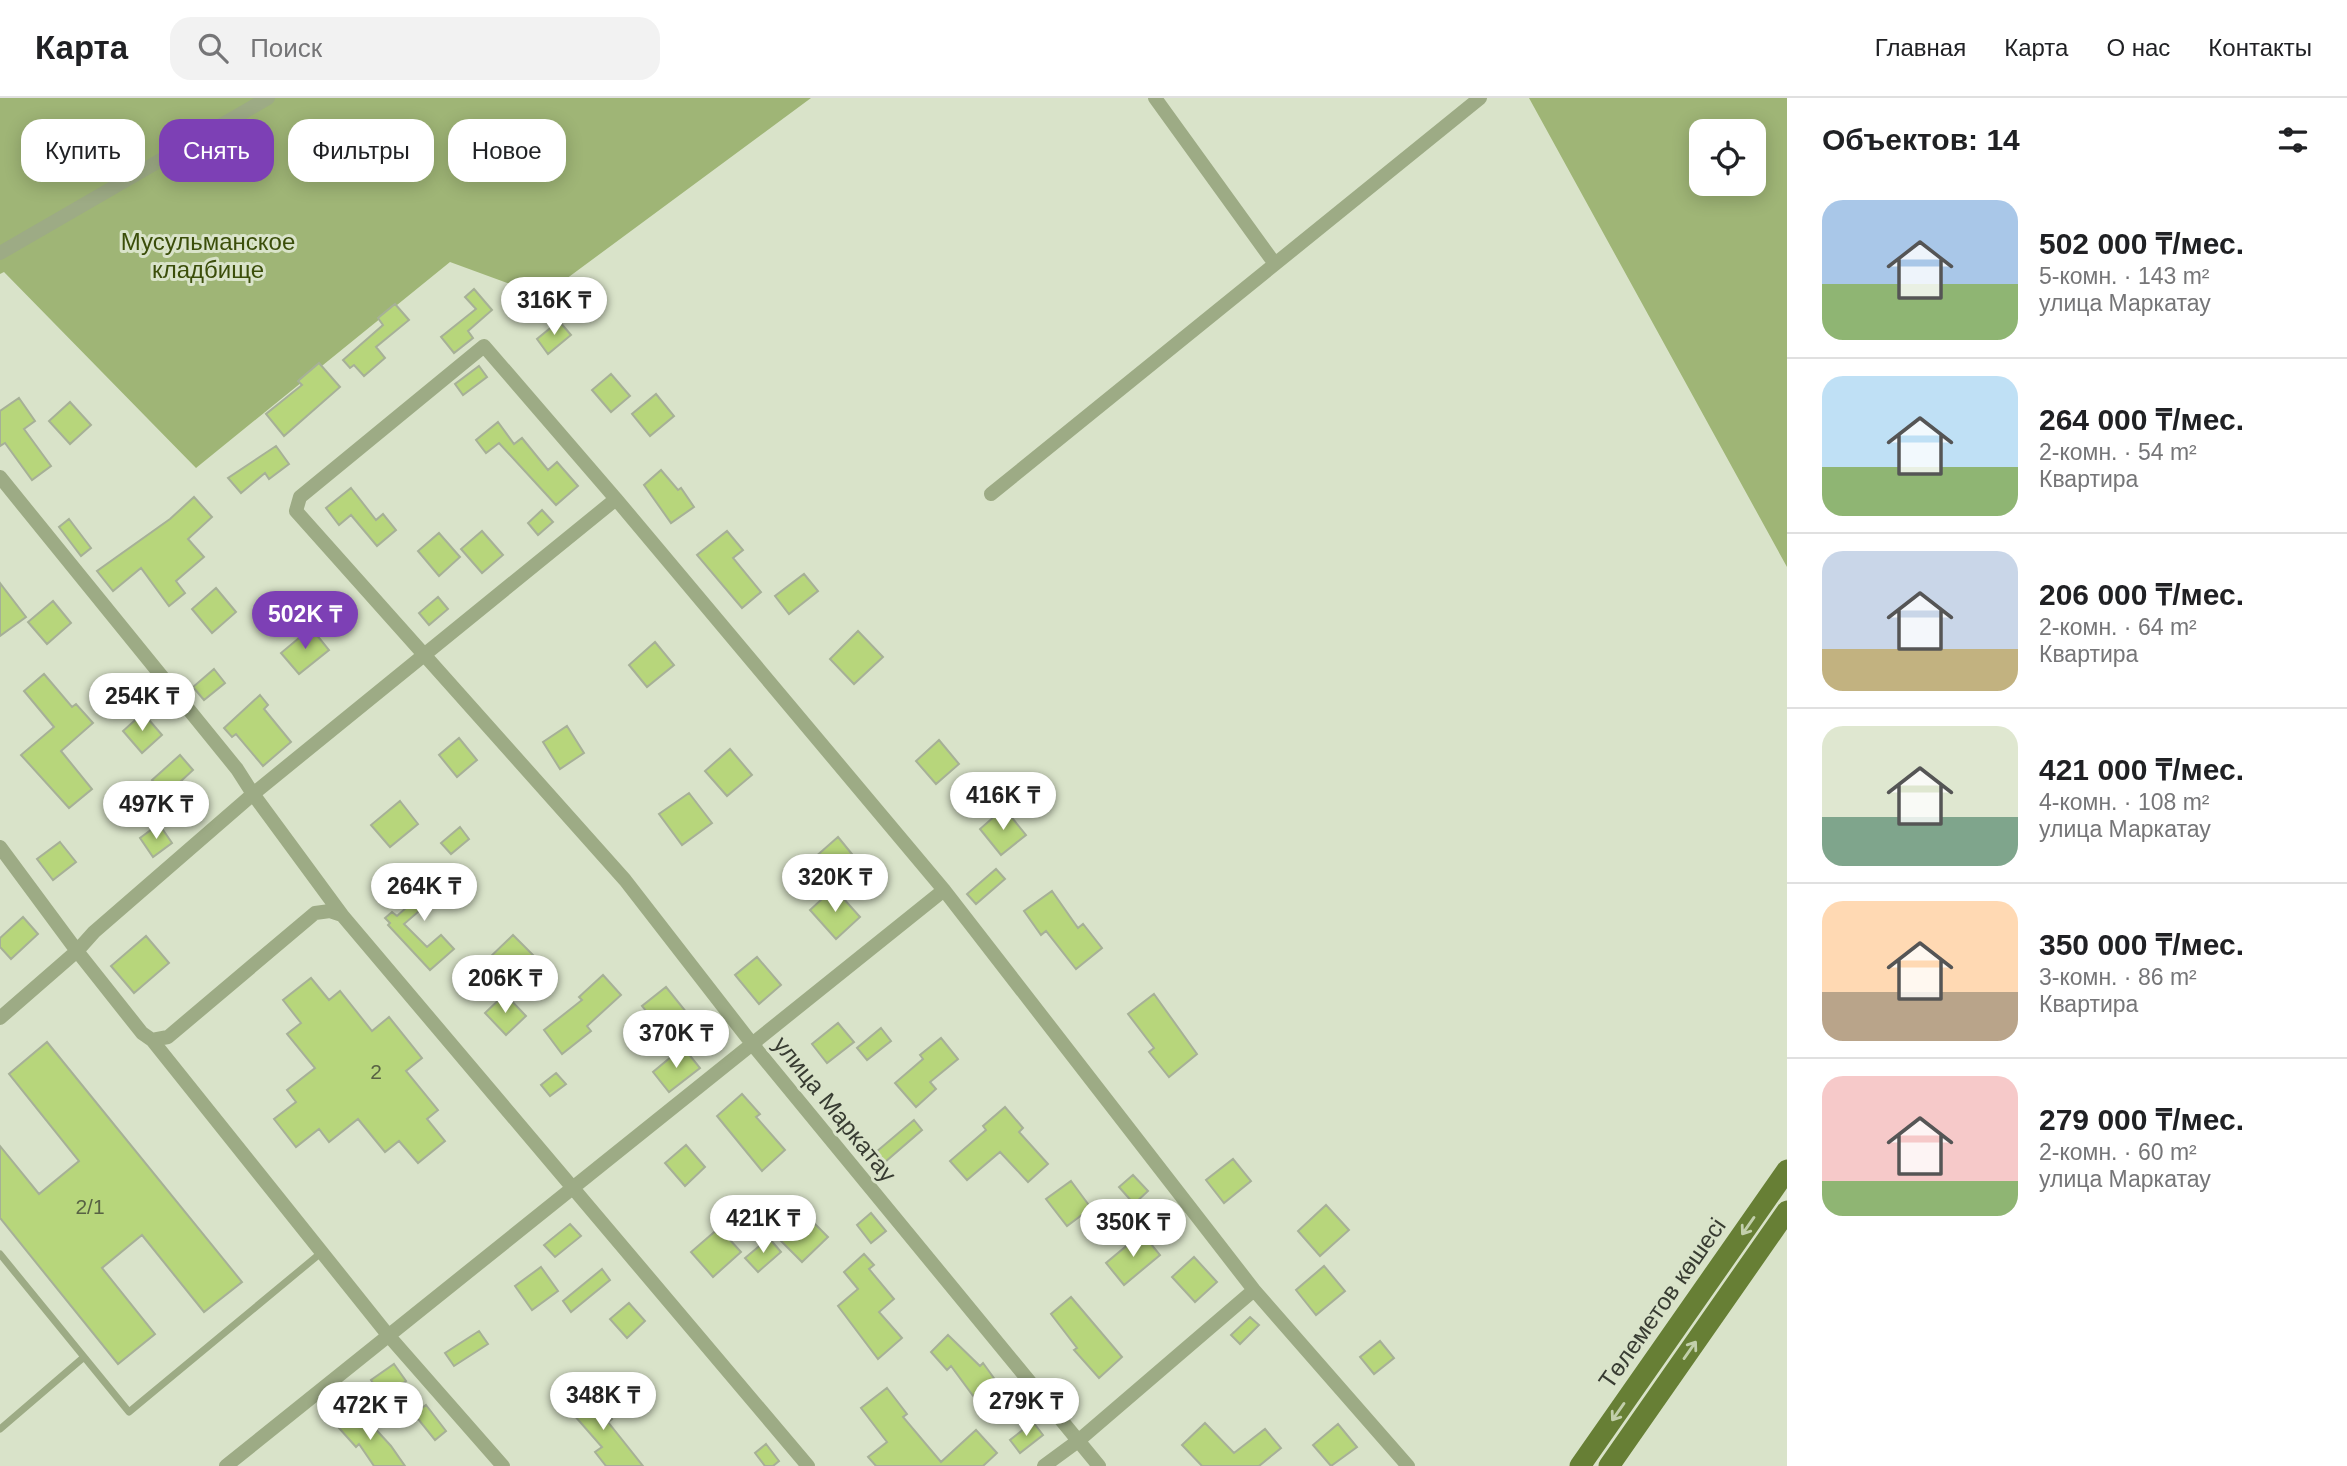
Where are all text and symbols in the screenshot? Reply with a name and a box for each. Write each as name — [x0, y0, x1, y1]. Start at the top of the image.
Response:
search box — [170, 17, 660, 80]
text: Карта — [35, 29, 128, 66]
icon: search — [194, 29, 232, 67]
text: Поиск — [250, 33, 322, 63]
text: Главная — [1875, 34, 1966, 61]
text: Карта — [2004, 34, 2068, 61]
text: О нас — [2106, 34, 2170, 61]
text: Контакты — [2208, 34, 2312, 61]
chip: Купить — [21, 119, 145, 182]
chip: Снять — [159, 119, 274, 182]
chip: Фильтры — [288, 119, 434, 182]
chip: Новое — [448, 119, 566, 182]
map controls — [1689, 119, 1766, 196]
button: locate — [1689, 119, 1766, 196]
icon: filters — [2274, 121, 2312, 159]
text: Объектов: 14 — [1822, 123, 2020, 156]
text: 502 000 ₸/мес. — [2039, 227, 2244, 260]
park label: Мусульманское кладбище — [121, 228, 295, 283]
icon: home — [1878, 228, 1962, 312]
text: 5-комн. · 143 m² — [2039, 263, 2210, 289]
pin: 316K ₸ — [497, 278, 611, 337]
text: 316K ₸ — [517, 287, 591, 313]
text: улица Маркатау — [2039, 290, 2211, 316]
text: 264 000 ₸/мес. — [2039, 403, 2244, 436]
icon: home — [1878, 404, 1962, 488]
text: 2-комн. · 54 m² — [2039, 439, 2197, 465]
text: Квартира — [2039, 466, 2138, 492]
text: 206 000 ₸/мес. — [2039, 578, 2244, 611]
icon: home — [1878, 579, 1962, 663]
pin: 502K ₸ — [248, 592, 362, 651]
text: 502K ₸ — [268, 601, 342, 627]
text: 2-комн. · 64 m² — [2039, 614, 2197, 640]
text: Квартира — [2039, 641, 2138, 667]
pin: 254K ₸ — [85, 674, 199, 733]
text: 254K ₸ — [105, 683, 179, 709]
text: 421 000 ₸/мес. — [2039, 753, 2244, 786]
icon: home — [1878, 754, 1962, 838]
pin: 416K ₸ — [946, 772, 1060, 832]
pin: 497K ₸ — [99, 782, 213, 841]
text: 416K ₸ — [966, 782, 1040, 808]
text: 4-комн. · 108 m² — [2039, 789, 2210, 815]
text: 497K ₸ — [119, 791, 193, 817]
text: улица Маркатау — [2039, 816, 2211, 842]
pin: 320K ₸ — [778, 854, 892, 914]
pin: 264K ₸ — [367, 864, 481, 923]
text: 320K ₸ — [798, 864, 872, 890]
text: 264K ₸ — [387, 873, 461, 899]
text: 350 000 ₸/мес. — [2039, 928, 2244, 961]
icon: home — [1878, 929, 1962, 1013]
pin: 206K ₸ — [448, 956, 562, 1015]
text: 3-комн. · 86 m² — [2039, 964, 2197, 990]
text: 206K ₸ — [468, 965, 542, 991]
text: Квартира — [2039, 991, 2138, 1017]
pin: 370K ₸ — [619, 1010, 733, 1070]
text: 370K ₸ — [639, 1020, 713, 1046]
street label: улица Маркатау — [768, 1031, 902, 1187]
house number: 2 — [370, 1060, 382, 1083]
text: 279 000 ₸/мес. — [2039, 1103, 2244, 1136]
icon: home — [1878, 1104, 1962, 1188]
text: 2-комн. · 60 m² — [2039, 1139, 2197, 1165]
text: улица Маркатау — [2039, 1166, 2211, 1192]
house number: 2/1 — [75, 1195, 105, 1218]
pin: 421K ₸ — [706, 1196, 820, 1255]
pin: 350K ₸ — [1076, 1200, 1190, 1259]
text: 421K ₸ — [726, 1205, 800, 1231]
text: 350K ₸ — [1096, 1209, 1170, 1235]
street label: Төлеметов көшесі — [1593, 1213, 1731, 1393]
one-way arrow — [1741, 1216, 1755, 1235]
one-way arrow — [1683, 1341, 1697, 1360]
pin: 348K ₸ — [546, 1372, 660, 1432]
pin: 279K ₸ — [969, 1378, 1083, 1438]
pin: 472K ₸ — [313, 1382, 427, 1442]
text: 348K ₸ — [566, 1382, 640, 1408]
text: 279K ₸ — [989, 1388, 1063, 1414]
text: 472K ₸ — [333, 1392, 407, 1418]
one-way arrow — [1611, 1402, 1625, 1421]

